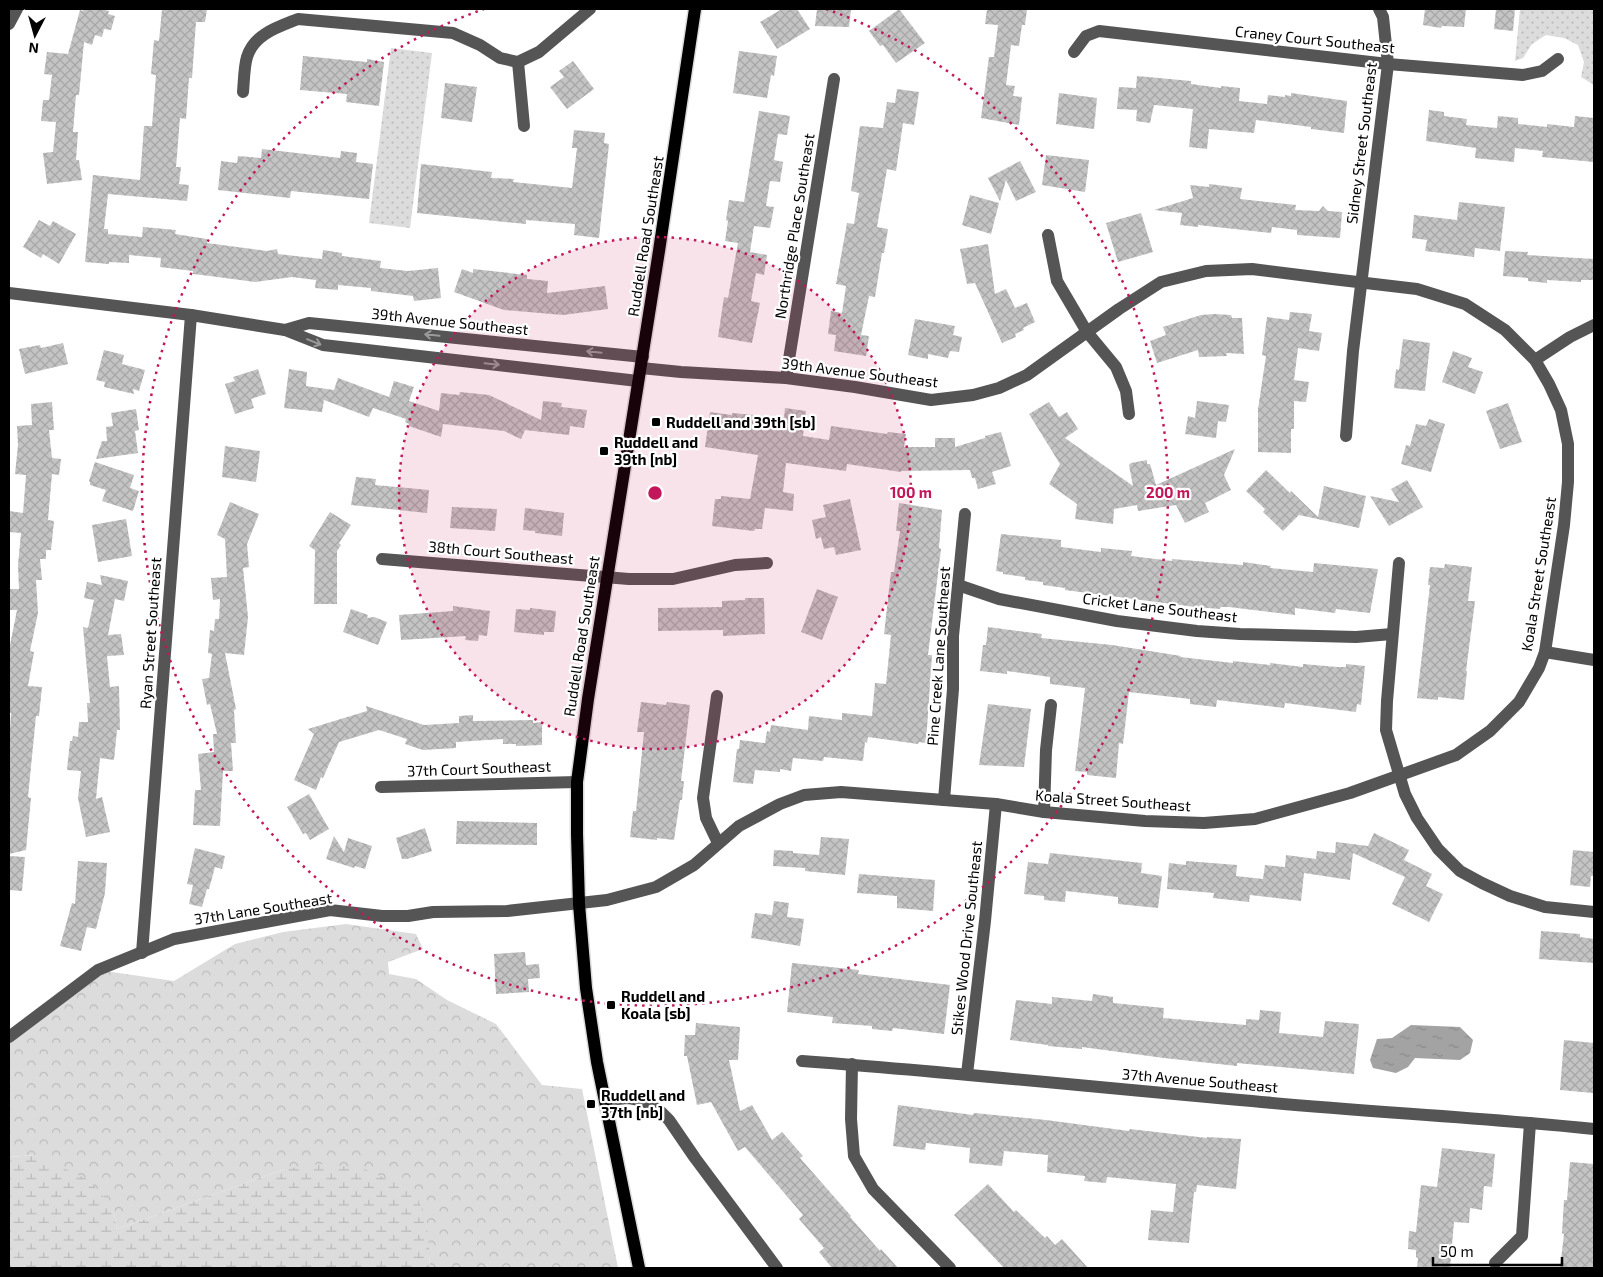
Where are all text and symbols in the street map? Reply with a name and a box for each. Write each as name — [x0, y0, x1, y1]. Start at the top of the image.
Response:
north arrow — [10, 10, 60, 60]
street label: Craney Court Southeast — [1234, 22, 1396, 56]
text: N — [28, 39, 40, 57]
street label: Sidney Street Southeast — [1342, 61, 1380, 225]
street label: Northridge Place Southeast — [770, 132, 818, 320]
street label: Ruddell Road Southeast — [623, 154, 667, 318]
street label: 39th Avenue Southeast — [371, 304, 530, 338]
one-way arrow — [425, 330, 441, 340]
one-way arrow — [306, 338, 321, 347]
one-way arrow — [586, 347, 602, 357]
street label: 39th Avenue Southeast — [781, 353, 940, 391]
one-way arrow — [484, 359, 500, 369]
place label: Ruddell and 39th [sb] — [666, 413, 816, 431]
marker: Ruddell and 39th [sb] — [650, 416, 662, 428]
place label: Ruddell and 39th [nb] — [614, 433, 698, 468]
marker: Ruddell and 39th [nb] — [598, 445, 610, 457]
text: 100 m — [890, 483, 932, 501]
text: 200 m — [1146, 483, 1190, 501]
centre of rings — [646, 484, 664, 502]
street label: Koala Street Southeast — [1517, 495, 1559, 652]
street label: 38th Court Southeast — [428, 537, 575, 567]
street label: Ruddell Road Southeast — [559, 554, 603, 718]
street label: Ryan Street Southeast — [136, 556, 164, 709]
street label: Pine Creek Lane Southeast — [923, 566, 953, 746]
street label: Cricket Lane Southeast — [1082, 589, 1239, 625]
street label: 37th Court Southeast — [407, 756, 552, 780]
street label: Koala Street Southeast — [1035, 786, 1192, 814]
street label: Stikes Wood Drive Southeast — [947, 840, 985, 1036]
street label: 37th Lane Southeast — [193, 888, 334, 928]
place label: Ruddell and Koala [sb] — [621, 987, 705, 1022]
marker: Ruddell and Koala [sb] — [605, 999, 617, 1011]
street label: 37th Avenue Southeast — [1121, 1064, 1279, 1096]
place label: Ruddell and 37th [nb] — [601, 1086, 685, 1121]
marker: Ruddell and 37th [nb] — [585, 1098, 597, 1110]
scale bar — [1433, 1234, 1562, 1266]
text: 50 m — [1440, 1242, 1474, 1260]

